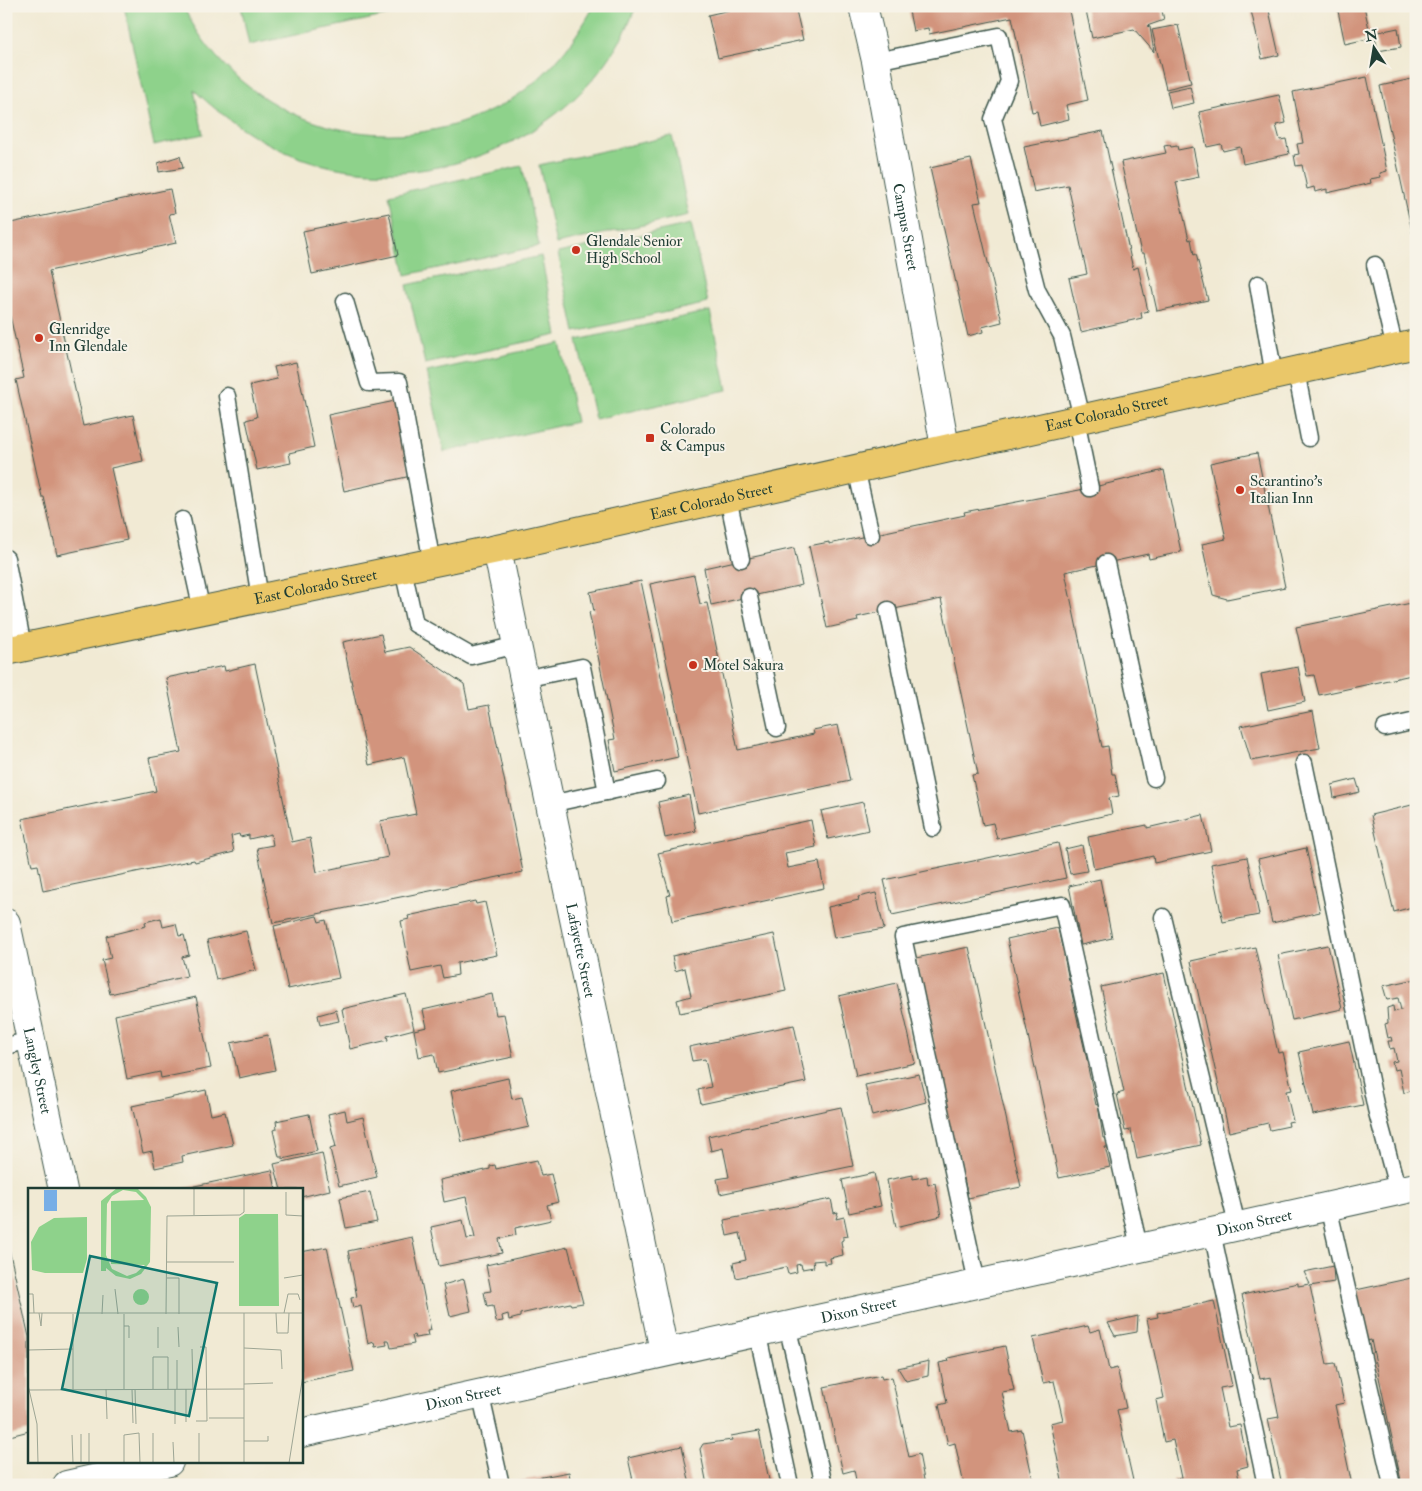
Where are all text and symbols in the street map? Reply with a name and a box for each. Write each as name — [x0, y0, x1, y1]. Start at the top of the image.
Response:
north arrow — [1350, 22, 1400, 72]
text: N — [1363, 26, 1380, 46]
street label: Campus Street — [889, 182, 923, 272]
place label: Glendale Senior High School — [586, 232, 683, 268]
marker: Glendale Senior High School — [570, 244, 582, 256]
place label: Glenridge Inn Glendale — [49, 320, 128, 356]
marker: Glenridge Inn Glendale — [33, 332, 45, 344]
street label: East Colorado Street — [1043, 390, 1170, 436]
place label: Colorado & Campus — [660, 420, 725, 457]
marker: Colorado & Campus — [644, 432, 656, 444]
place label: Scarantino's Italian Inn — [1250, 472, 1322, 508]
street label: East Colorado Street — [648, 478, 774, 524]
marker: Scarantino's Italian Inn — [1234, 484, 1246, 496]
street label: East Colorado Street — [252, 565, 379, 609]
place label: Motel Sakura — [703, 656, 785, 675]
marker: Motel Sakura — [687, 659, 699, 671]
street label: Lafayette Street — [561, 901, 600, 1000]
street label: Langley Street — [19, 1026, 56, 1116]
inset map — [28, 1188, 302, 1464]
street label: Dixon Street — [1214, 1205, 1294, 1240]
street label: Dixon Street — [819, 1292, 898, 1328]
street label: Dixon Street — [423, 1380, 503, 1415]

